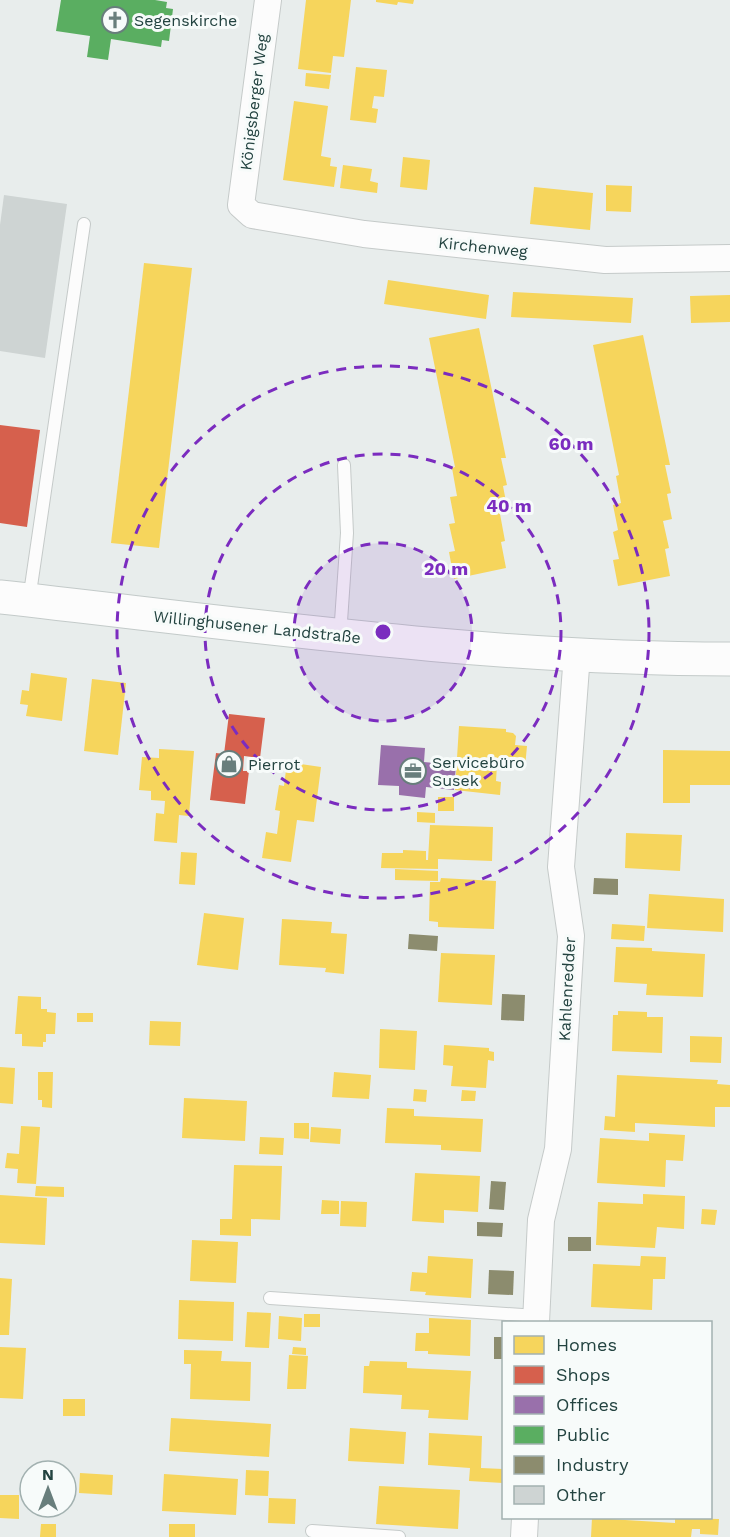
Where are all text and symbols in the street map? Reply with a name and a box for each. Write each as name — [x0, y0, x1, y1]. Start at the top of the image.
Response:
church icon: Segenskirche — [100, 5, 130, 35]
place label: Segenskirche — [134, 11, 237, 30]
street label: Königsberger Weg — [236, 32, 272, 171]
street label: Kirchenweg — [437, 233, 529, 261]
text: 60 m — [549, 433, 593, 454]
text: 40 m — [486, 495, 532, 516]
text: 20 m — [424, 558, 468, 579]
street label: Willinghusener Landstraße — [152, 607, 362, 647]
centre of rings — [373, 622, 393, 642]
shop icon: Pierrot — [214, 749, 244, 779]
place label: Servicebüro Susek — [432, 753, 525, 790]
place label: Pierrot — [248, 755, 301, 774]
office icon: Servicebüro Susek — [398, 756, 428, 786]
street label: Kahlenredder — [555, 936, 579, 1042]
legend — [502, 1321, 712, 1519]
text: Homes — [556, 1334, 617, 1355]
text: Shops — [556, 1364, 610, 1385]
text: Offices — [556, 1394, 618, 1415]
text: Public — [556, 1424, 610, 1445]
text: Industry — [556, 1454, 629, 1475]
north arrow — [18, 1459, 78, 1519]
text: N — [42, 1465, 54, 1484]
text: Other — [556, 1484, 606, 1505]

